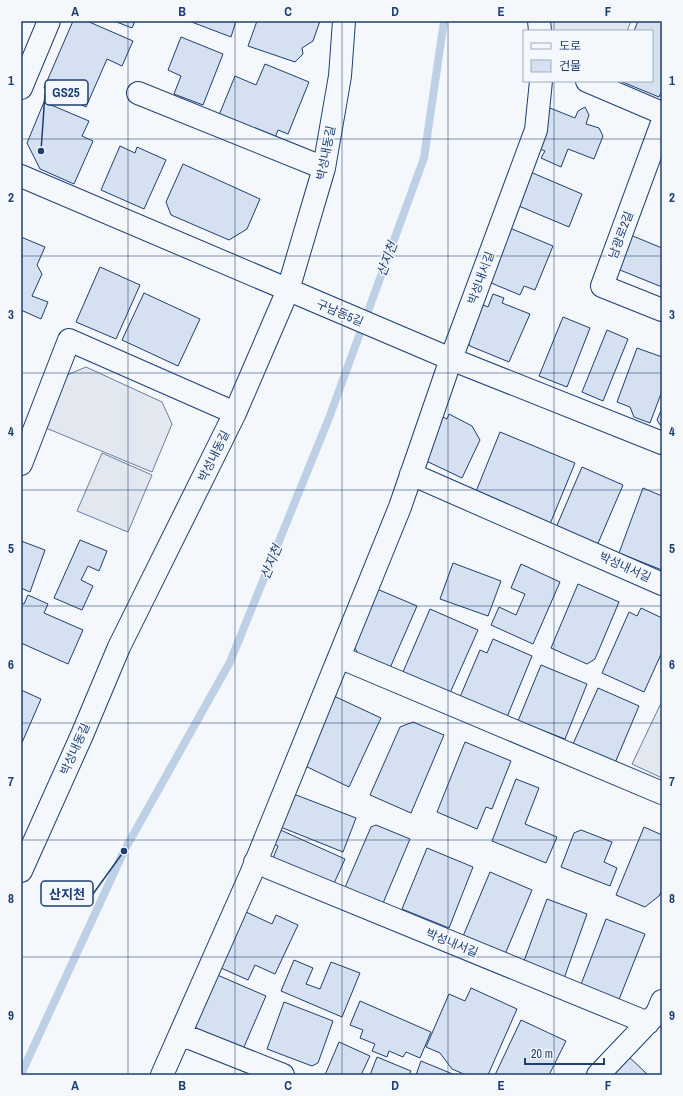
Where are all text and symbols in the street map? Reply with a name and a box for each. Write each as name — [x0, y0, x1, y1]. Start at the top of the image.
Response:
text: A — [71, 3, 79, 20]
text: B — [178, 3, 186, 20]
text: C — [284, 3, 292, 20]
text: D — [391, 3, 399, 20]
text: E — [497, 3, 505, 20]
text: F — [605, 3, 612, 20]
legend — [523, 30, 653, 82]
text: 도로 — [559, 38, 581, 54]
text: 건물 — [559, 58, 581, 74]
text: 1 — [8, 72, 14, 89]
text: 1 — [669, 72, 675, 89]
callout: GS25 — [45, 80, 88, 105]
text: GS25 — [52, 84, 80, 101]
street label: 박성내동길 — [313, 124, 339, 182]
text: 2 — [8, 189, 14, 206]
text: 2 — [669, 189, 675, 206]
street label: 남광로2길 — [605, 209, 637, 261]
water label: 산지천 — [373, 238, 401, 279]
street label: 박성내서길 — [464, 249, 498, 307]
street label: 구남동5길 — [314, 296, 366, 330]
text: 3 — [8, 306, 14, 323]
text: 3 — [669, 306, 675, 323]
text: 4 — [8, 423, 14, 440]
text: 4 — [669, 423, 675, 440]
street label: 박성내동길 — [195, 428, 233, 484]
text: 5 — [8, 540, 14, 557]
text: 5 — [669, 540, 675, 557]
water label: 산지천 — [256, 541, 286, 582]
street label: 박성내서길 — [597, 548, 653, 586]
text: 6 — [8, 656, 14, 673]
text: 6 — [669, 656, 675, 673]
street label: 박성내동길 — [56, 721, 94, 777]
text: 7 — [8, 773, 14, 790]
text: 7 — [669, 773, 675, 790]
callout: 산지천 — [41, 881, 93, 906]
text: 산지천 — [49, 886, 85, 903]
text: 8 — [8, 890, 14, 907]
text: 8 — [669, 890, 675, 907]
street label: 박성내서길 — [423, 925, 481, 961]
text: 9 — [8, 1007, 14, 1024]
text: 9 — [669, 1007, 675, 1024]
scale bar — [525, 1040, 604, 1066]
text: 20 m — [531, 1046, 553, 1062]
text: A — [71, 1077, 79, 1094]
text: B — [178, 1077, 186, 1094]
text: C — [284, 1077, 292, 1094]
text: D — [391, 1077, 399, 1094]
text: E — [497, 1077, 505, 1094]
text: F — [605, 1077, 612, 1094]

